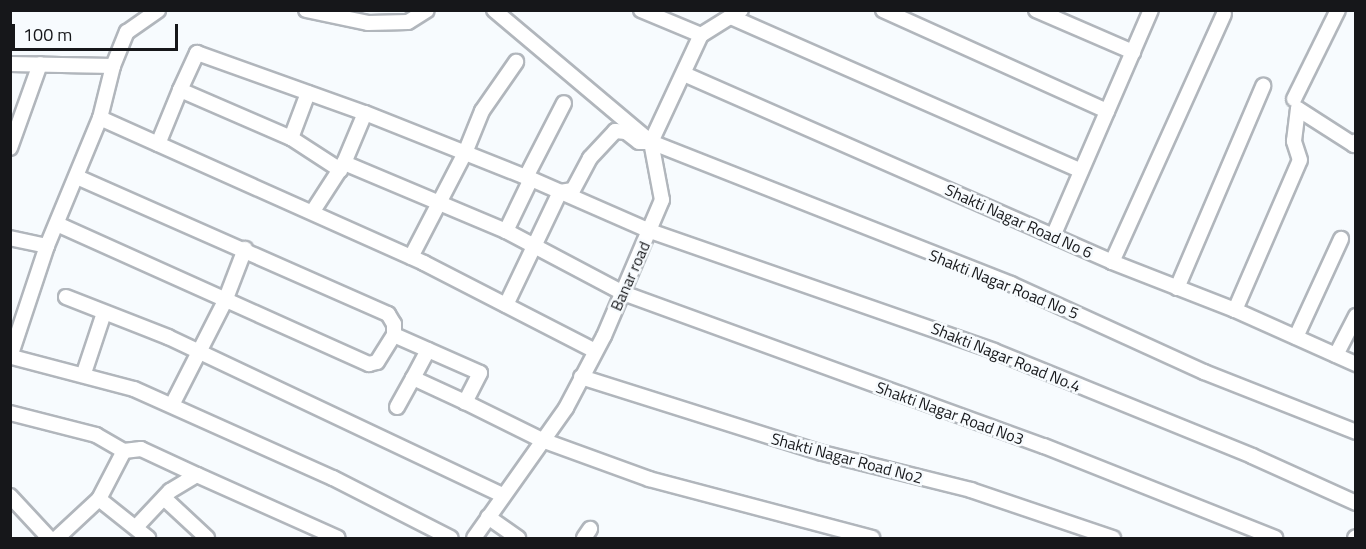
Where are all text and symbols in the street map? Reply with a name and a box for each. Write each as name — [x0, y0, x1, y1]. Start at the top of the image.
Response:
scale bar — [15, 12, 182, 50]
text: 100 m — [23, 21, 72, 48]
street label: Shakti Nagar Road No 6 — [942, 180, 1096, 262]
street label: Banar road — [606, 238, 654, 314]
street label: Shakti Nagar Road No 5 — [926, 245, 1082, 323]
street label: Shakti Nagar Road No.4 — [928, 318, 1084, 396]
street label: Shakti Nagar Road No3 — [873, 377, 1027, 449]
street label: Shakti Nagar Road No2 — [769, 429, 925, 487]

